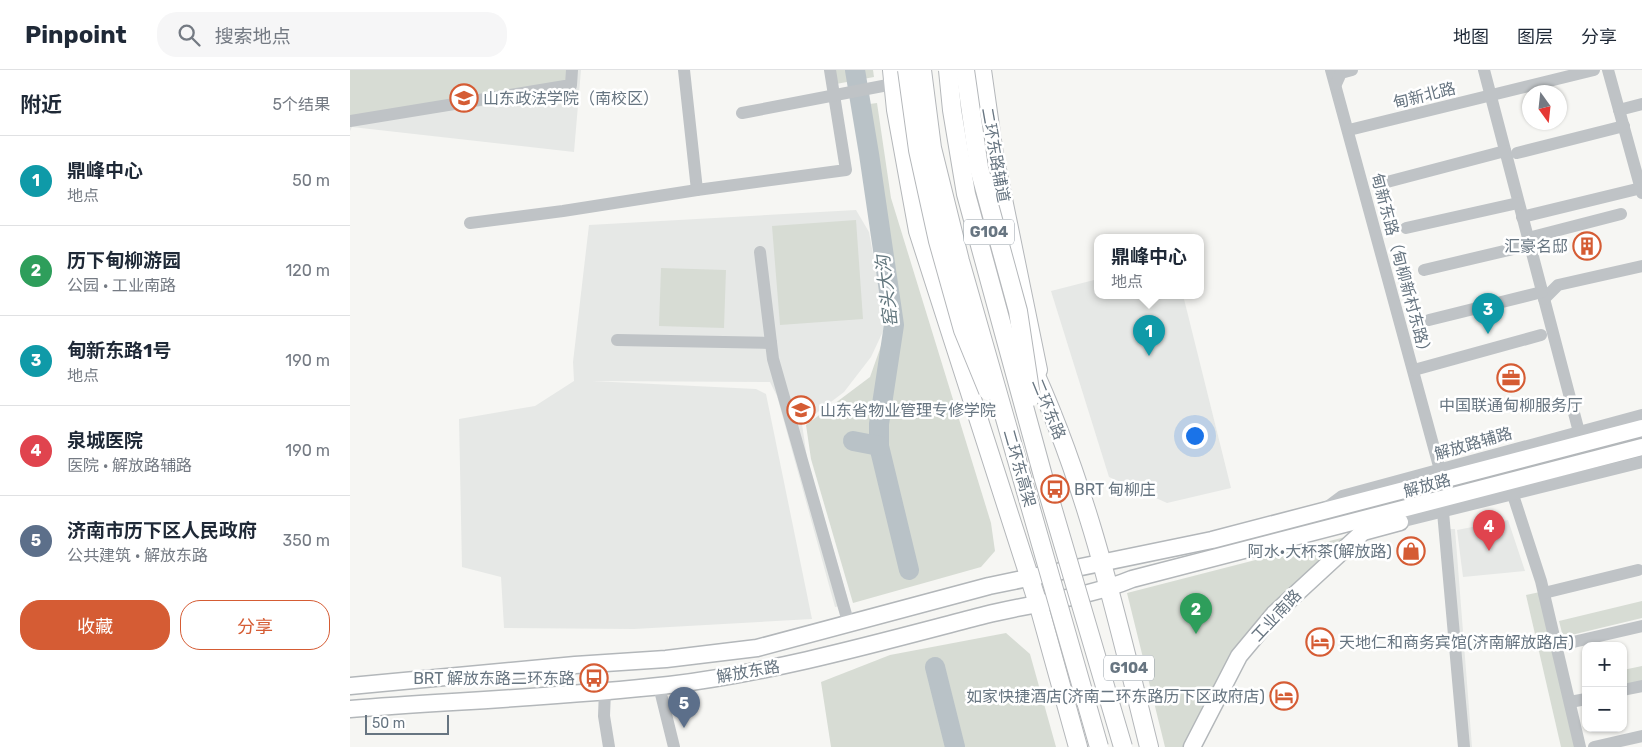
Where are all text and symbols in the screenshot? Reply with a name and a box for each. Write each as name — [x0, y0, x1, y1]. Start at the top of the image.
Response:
search box — [157, 12, 507, 57]
text: Pinpoint — [25, 21, 127, 49]
icon: search — [175, 21, 203, 49]
text: 搜索地点 — [215, 25, 291, 48]
text: 地图 — [1453, 26, 1489, 48]
text: 图层 — [1517, 26, 1553, 48]
text: 分享 — [1581, 26, 1617, 48]
street label: 甸新北路 — [1391, 79, 1457, 112]
school or university icon: 山东政法学院（南校区） — [449, 83, 479, 113]
north arrow — [1522, 85, 1567, 130]
place label: 山东政法学院（南校区） — [483, 89, 659, 108]
text: 附近 — [20, 92, 62, 117]
text: 5个结果 — [272, 95, 330, 114]
street label: 二环东路辅道 — [978, 106, 1013, 204]
text: 鼎峰中心 — [67, 159, 143, 182]
text: 1 — [32, 171, 40, 190]
text: 50 m — [292, 171, 330, 190]
street label: 甸新东路（甸柳新村东路） — [1367, 171, 1436, 361]
text: 地点 — [67, 186, 99, 205]
road number: G104 — [964, 220, 1014, 244]
building icon: 汇豪名邸 — [1572, 231, 1602, 261]
popup — [1094, 234, 1204, 299]
place label: 汇豪名邸 — [1504, 237, 1568, 256]
text: 鼎峰中心 — [1111, 245, 1187, 268]
text: 历下甸柳游园 — [67, 249, 181, 272]
water label: 窑头大沟 — [871, 252, 902, 328]
text: 2 — [31, 261, 41, 280]
text: 120 m — [285, 261, 330, 280]
text: 地点 — [1111, 272, 1143, 291]
text: 公园 · 工业南路 — [67, 276, 176, 295]
pin: 3 — [1472, 293, 1504, 334]
pin: 1 — [1133, 315, 1165, 356]
text: 甸新东路1号 — [67, 339, 171, 362]
text: 3 — [31, 351, 41, 370]
text: 190 m — [285, 351, 330, 370]
office icon: 中国联通甸柳服务厅 — [1496, 363, 1526, 393]
text: 地点 — [67, 366, 99, 385]
street label: 二环东路 — [1028, 376, 1069, 442]
school or university icon: 山东省物业管理专修学院 — [786, 395, 816, 425]
place label: 中国联通甸柳服务厅 — [1439, 396, 1583, 415]
place label: 山东省物业管理专修学院 — [820, 401, 996, 420]
your location — [1182, 423, 1208, 449]
street label: 解放路辅路 — [1432, 423, 1514, 464]
street label: 二环东高架 — [999, 427, 1040, 509]
text: 泉城医院 — [67, 429, 143, 452]
text: 4 — [31, 441, 41, 460]
text: 190 m — [285, 441, 330, 460]
text: 医院 · 解放路辅路 — [67, 456, 192, 475]
street label: 解放路 — [1401, 470, 1453, 501]
bus stop icon: BRT 甸柳庄 — [1040, 474, 1070, 504]
place label: BRT 甸柳庄 — [1074, 480, 1156, 499]
pin: 4 — [1473, 510, 1505, 551]
text: 济南市历下区人民政府 — [67, 519, 257, 542]
text: 5 — [31, 531, 41, 550]
text: 350 m — [283, 531, 330, 550]
shop icon: 阿水·大杯茶(解放路) — [1396, 536, 1426, 566]
place label: 阿水·大杯茶(解放路) — [1248, 542, 1392, 561]
text: 公共建筑 · 解放东路 — [67, 546, 208, 565]
street label: 工业南路 — [1248, 585, 1305, 645]
pin: 2 — [1180, 593, 1212, 634]
button: 收藏 — [20, 600, 170, 650]
button: 分享 — [180, 600, 330, 650]
hotel icon: 天地仁和商务宾馆(济南解放路店) — [1305, 627, 1335, 657]
place label: 天地仁和商务宾馆(济南解放路店) — [1339, 633, 1574, 652]
map controls — [1582, 642, 1627, 732]
button: + — [1582, 642, 1627, 687]
road number: G104 — [1104, 656, 1154, 680]
street label: 解放东路 — [715, 657, 781, 686]
bus stop icon: BRT 解放东路二环东路 — [579, 663, 609, 693]
place label: BRT 解放东路二环东路 — [413, 669, 575, 688]
hotel icon: 如家快捷酒店(济南二环东路历下区政府店) — [1269, 681, 1299, 711]
pin: 5 — [668, 687, 700, 728]
place label: 如家快捷酒店(济南二环东路历下区政府店) — [966, 687, 1265, 706]
button: − — [1582, 687, 1627, 732]
scale bar — [365, 712, 449, 735]
text: 50 m — [372, 715, 405, 732]

